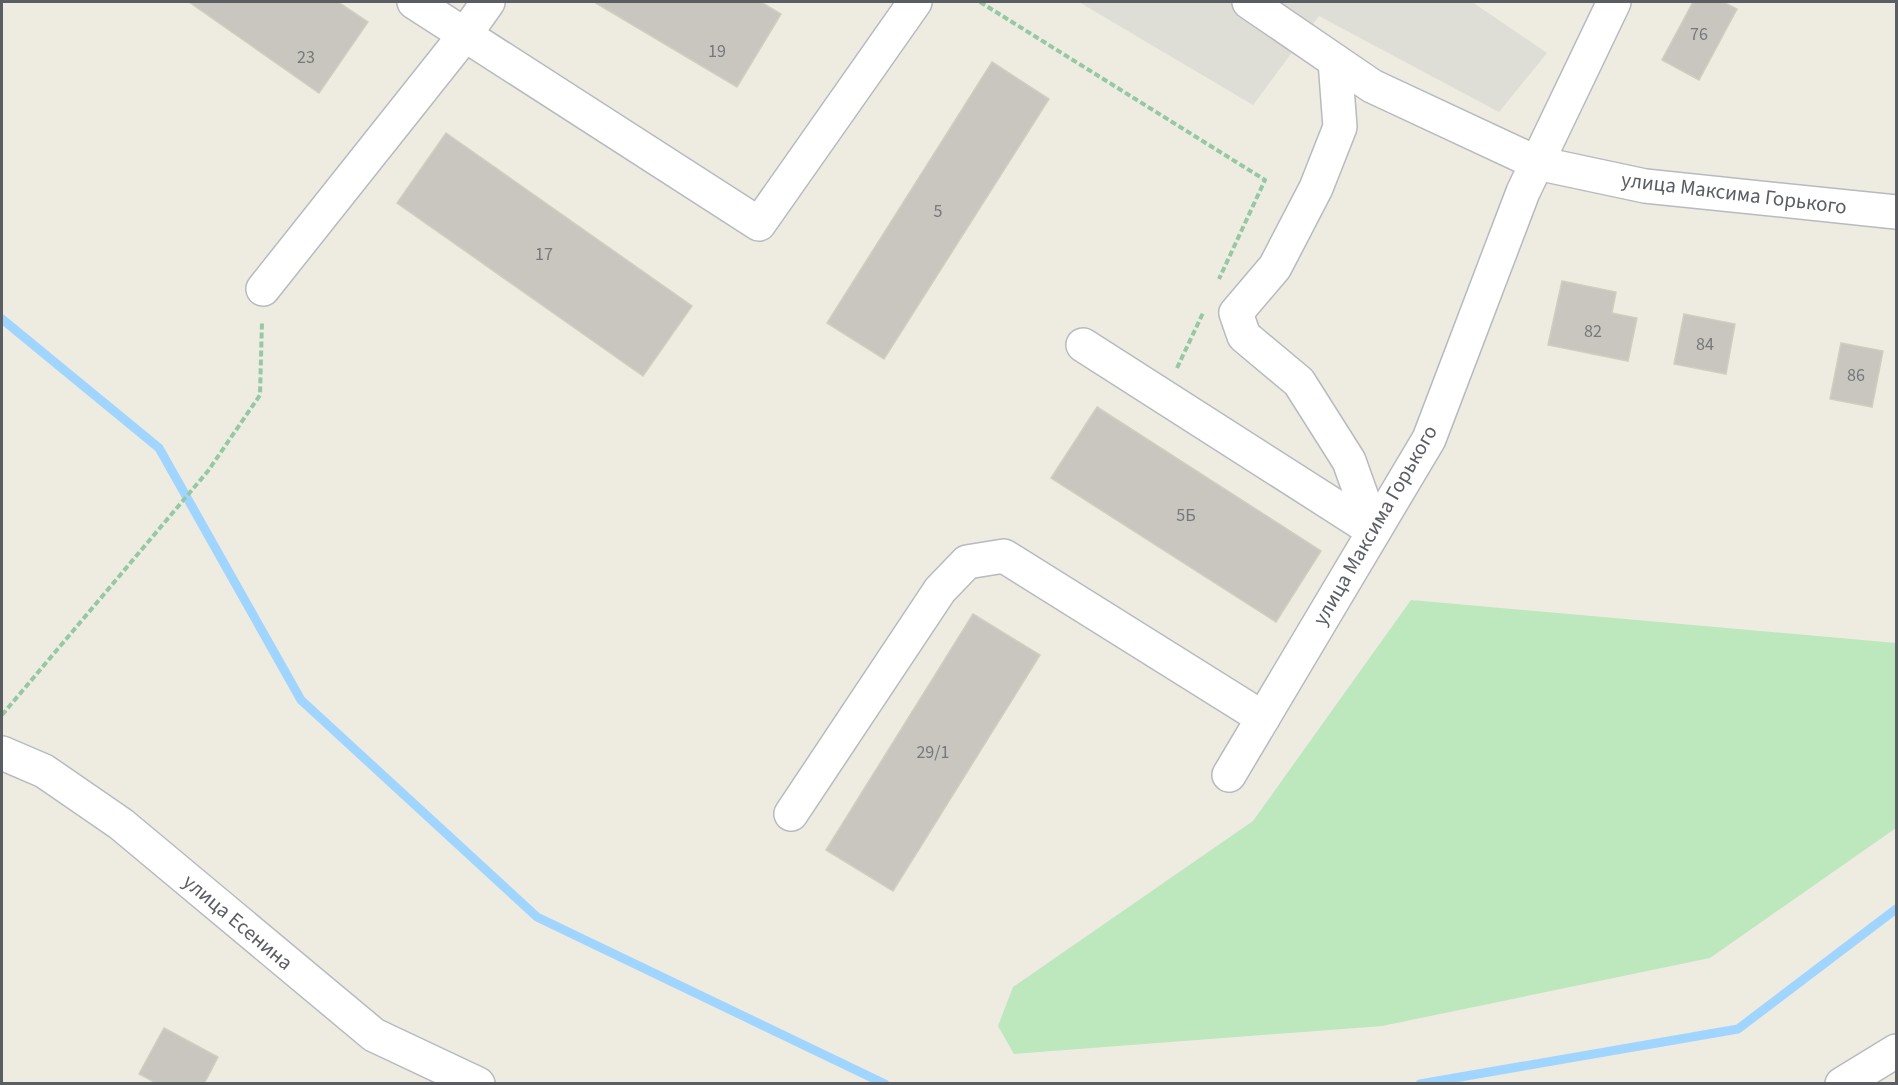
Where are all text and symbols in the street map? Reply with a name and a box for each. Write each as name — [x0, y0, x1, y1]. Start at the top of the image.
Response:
house number: 76 — [1690, 22, 1708, 47]
house number: 19 — [708, 39, 726, 64]
house number: 23 — [297, 45, 315, 70]
street label: улица Максима Горького — [1620, 164, 1848, 222]
house number: 5 — [934, 199, 943, 224]
house number: 17 — [535, 242, 553, 267]
house number: 82 — [1584, 319, 1602, 344]
house number: 84 — [1696, 332, 1714, 357]
house number: 86 — [1847, 363, 1865, 388]
street label: улица Максима Горького — [1305, 419, 1445, 631]
house number: 5Б — [1176, 503, 1196, 528]
house number: 29/1 — [916, 740, 950, 765]
street label: улица Есенина — [176, 867, 300, 977]

